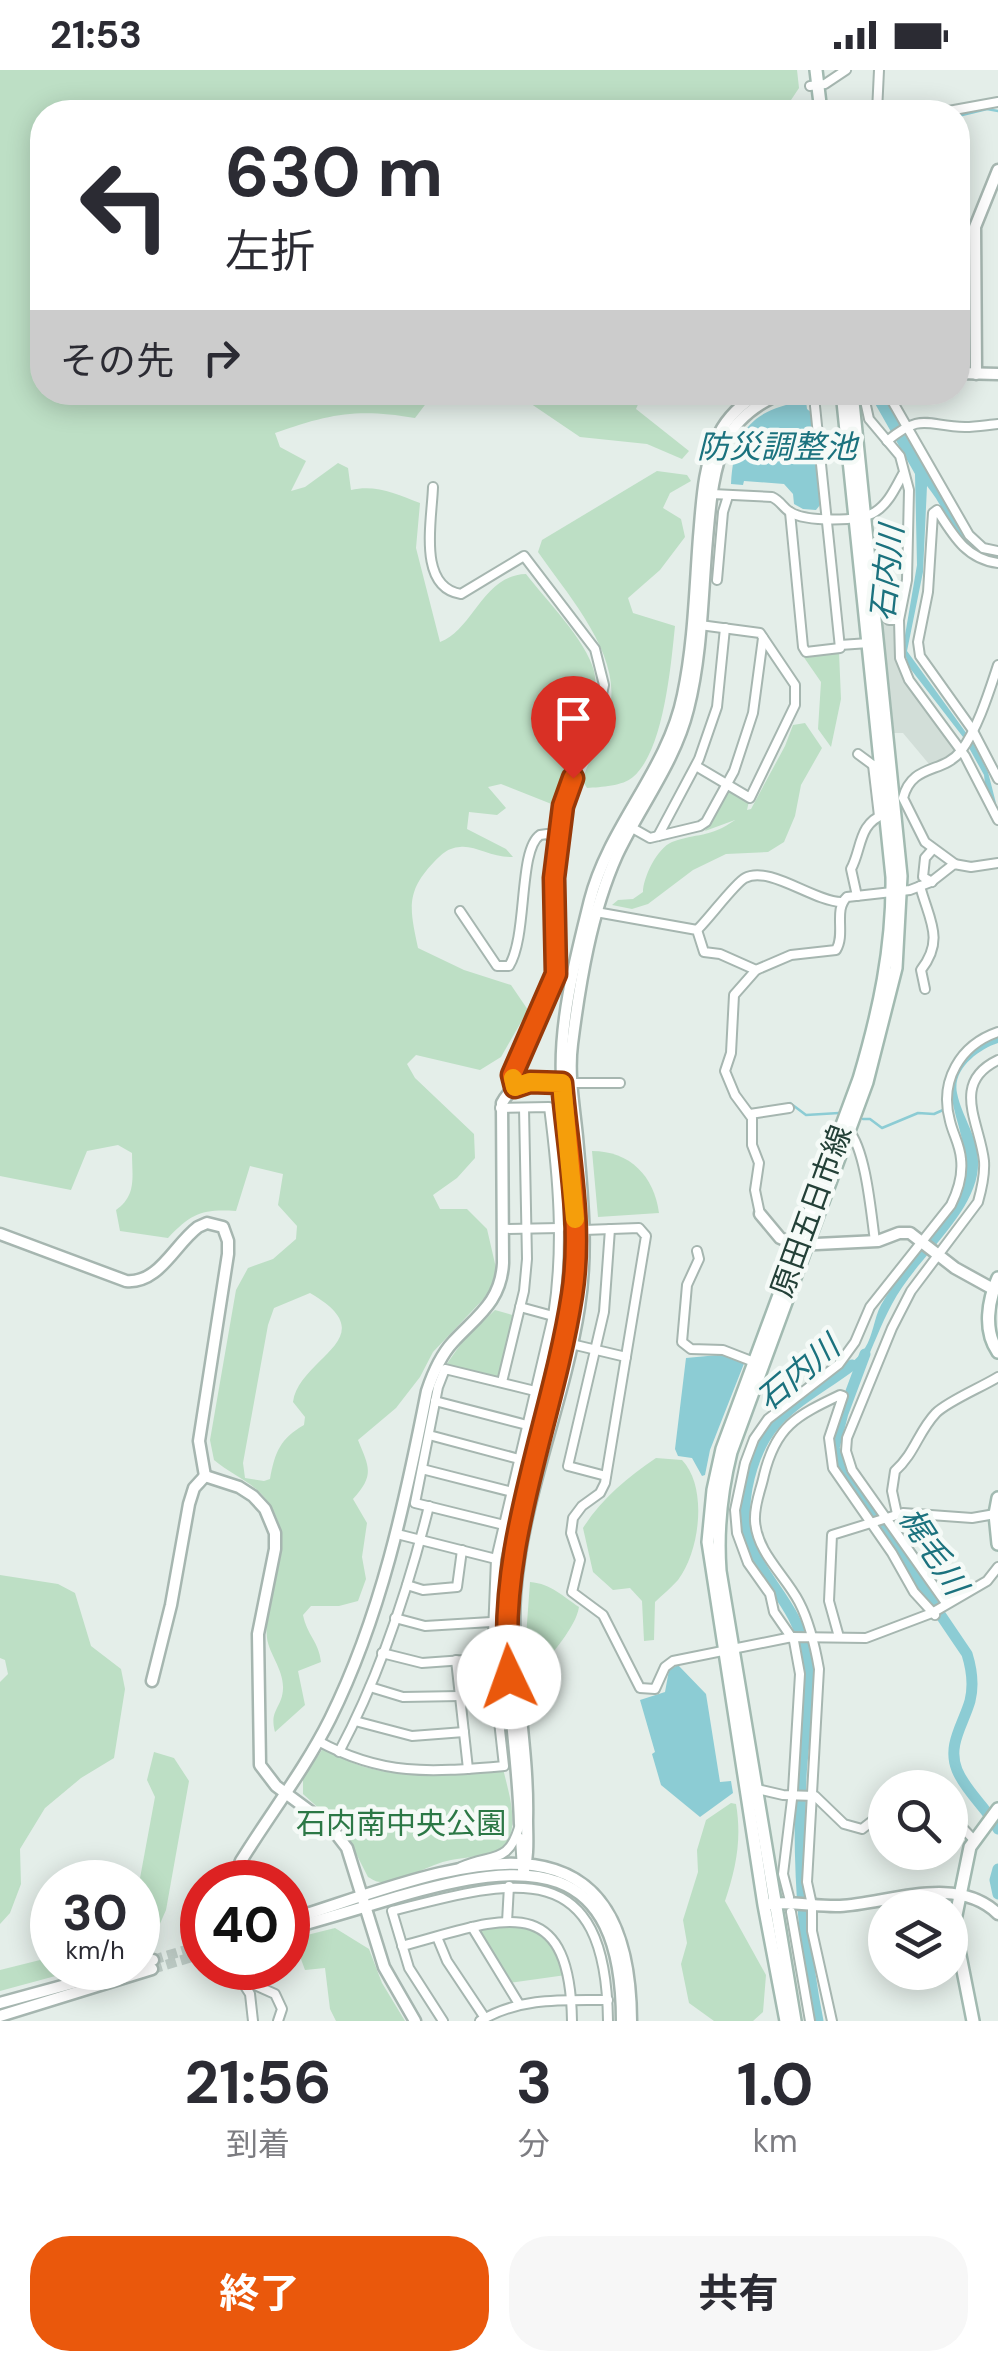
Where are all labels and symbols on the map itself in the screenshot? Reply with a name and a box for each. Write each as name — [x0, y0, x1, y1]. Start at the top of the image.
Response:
water label: 防災調整池 — [697, 426, 860, 468]
water label: 石内川 — [861, 520, 913, 623]
pin — [531, 676, 616, 779]
street label: 原田五日市線 — [762, 1120, 860, 1302]
water label: 石内川 — [748, 1324, 851, 1420]
water label: 梶毛川 — [889, 1499, 978, 1605]
position arrow — [457, 1625, 561, 1729]
park label: 石内南中央公園 — [296, 1804, 506, 1843]
speed limit sign: 40 — [180, 1860, 310, 1990]

